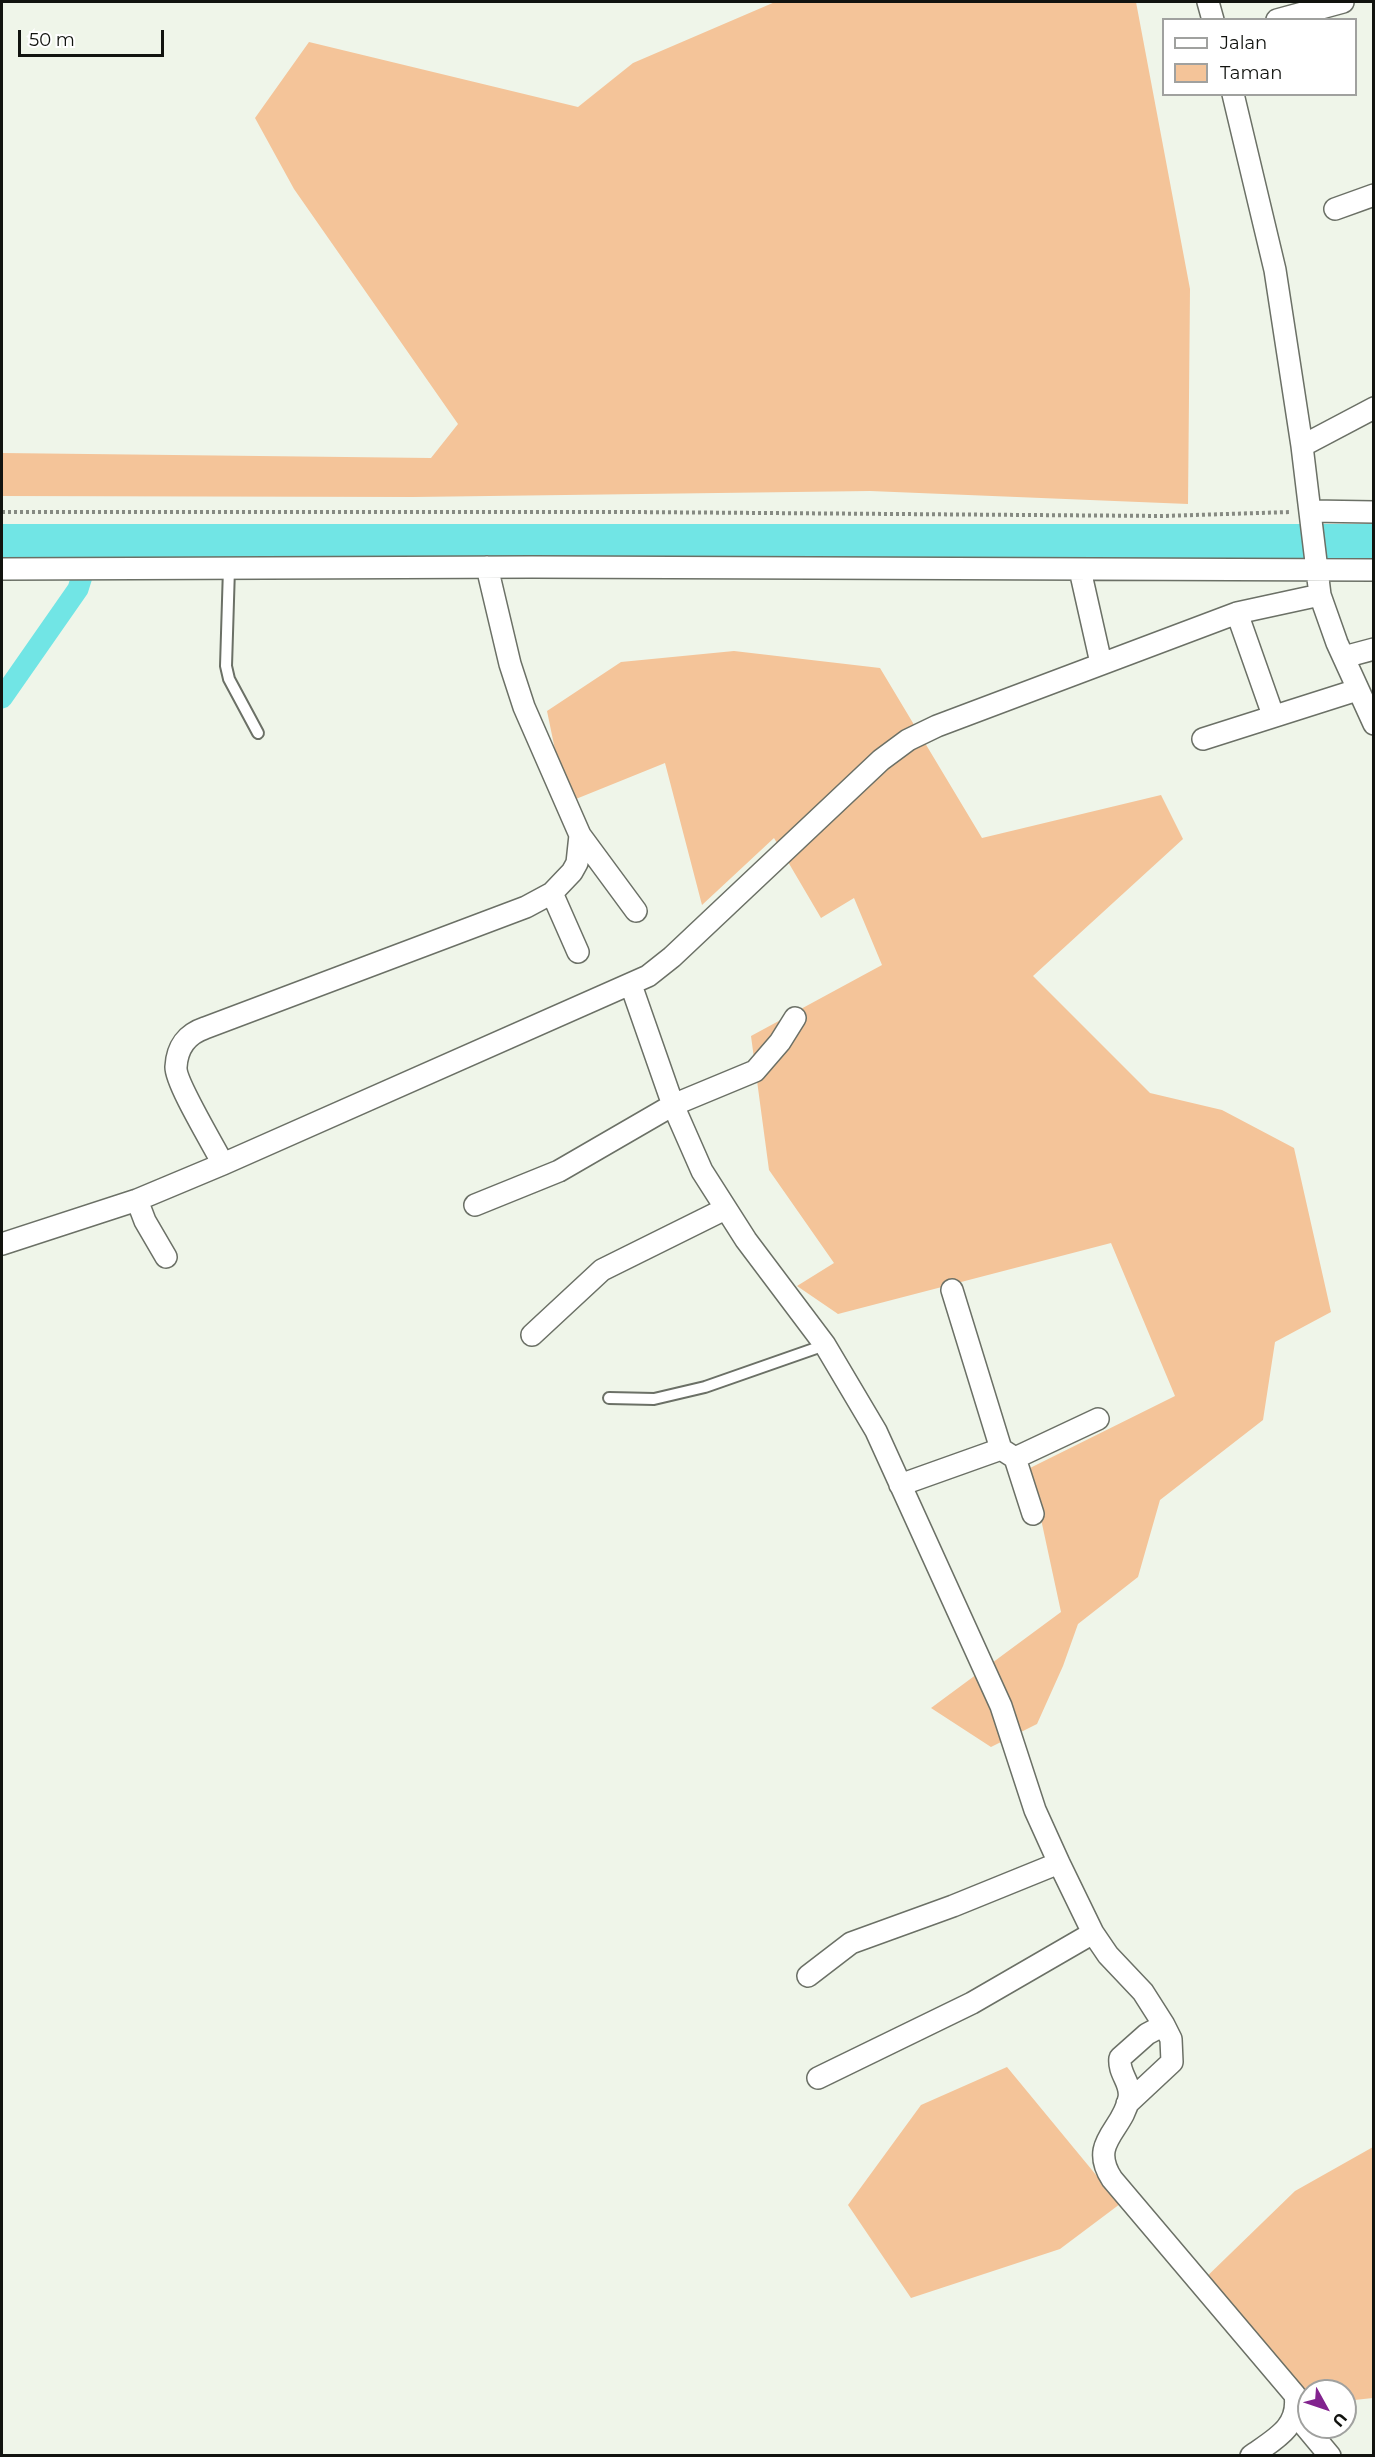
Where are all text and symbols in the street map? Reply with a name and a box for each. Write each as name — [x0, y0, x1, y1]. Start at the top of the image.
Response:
scale bar — [21, 18, 166, 56]
legend — [1162, 18, 1357, 96]
text: 50 m — [29, 29, 75, 51]
text: Jalan — [1220, 32, 1267, 54]
text: Taman — [1220, 62, 1282, 84]
north arrow — [1297, 2379, 1357, 2439]
text: U — [1328, 2409, 1351, 2431]

